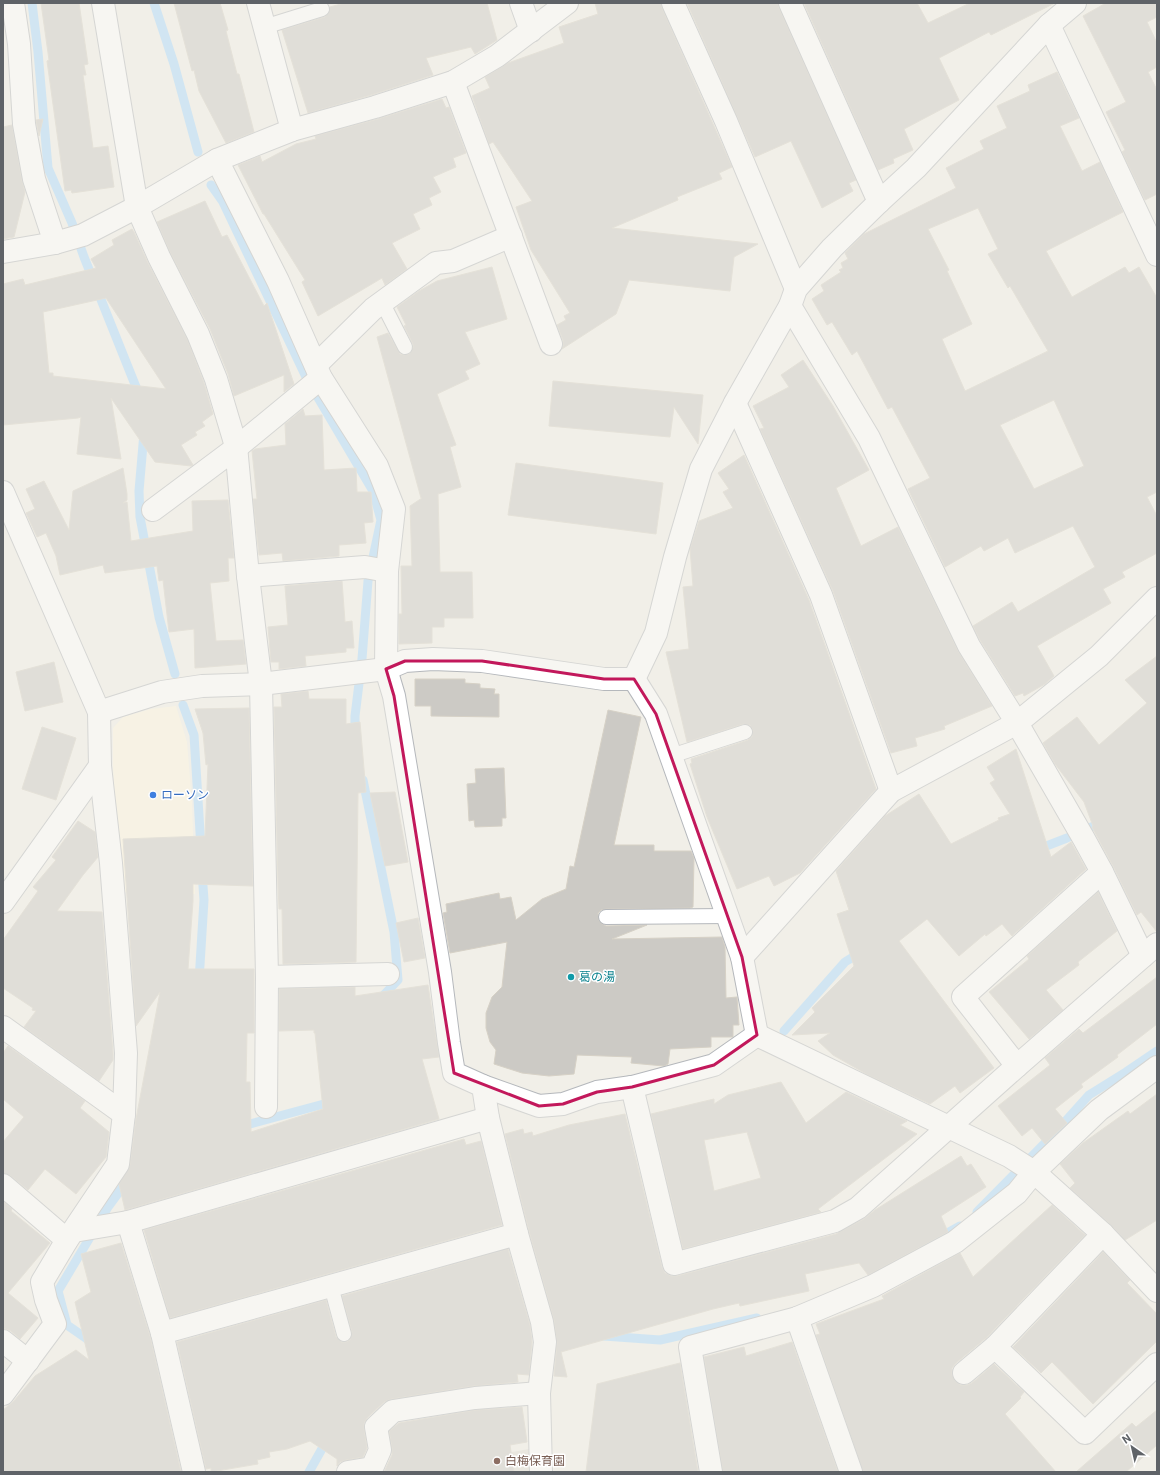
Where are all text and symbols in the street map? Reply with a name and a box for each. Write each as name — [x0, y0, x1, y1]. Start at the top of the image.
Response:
place label: ローソン — [161, 788, 209, 802]
marker: ローソン — [148, 790, 158, 800]
place label: 葛の湯 — [579, 970, 615, 984]
marker: 葛の湯 — [566, 972, 576, 982]
north arrow — [1112, 1427, 1152, 1467]
text: N — [1120, 1431, 1134, 1447]
place label: 白梅保育園 — [505, 1454, 565, 1468]
marker: 白梅保育園 — [492, 1456, 502, 1466]

